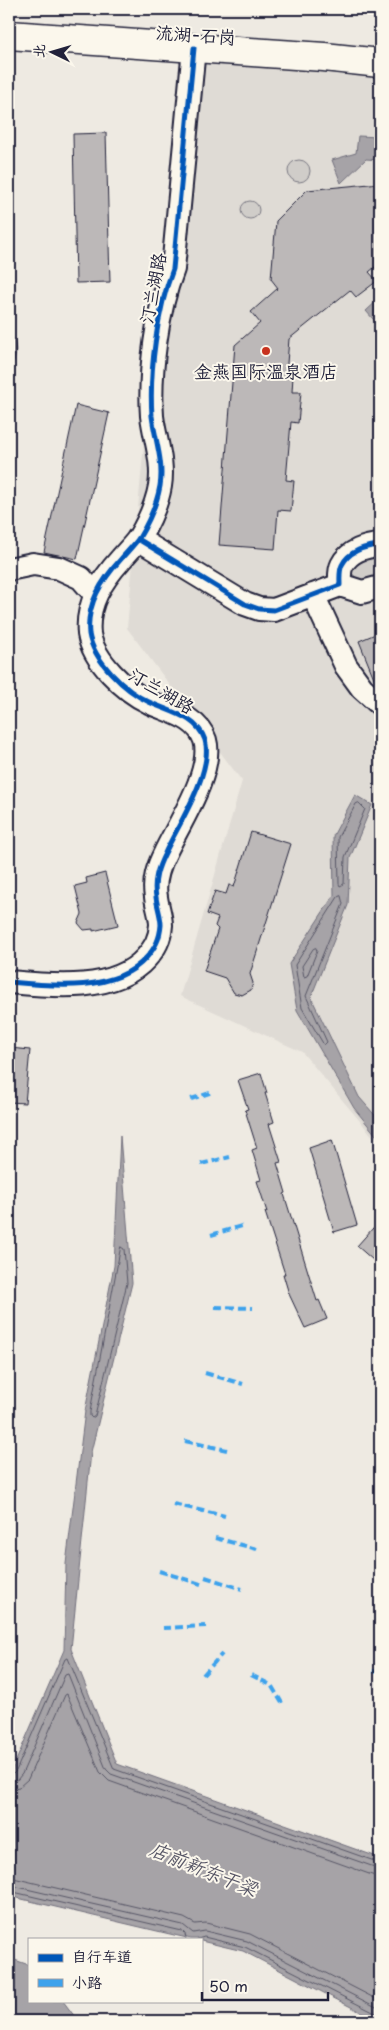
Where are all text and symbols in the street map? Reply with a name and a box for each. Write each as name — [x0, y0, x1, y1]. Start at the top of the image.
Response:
street label: 流湖-石岗 — [155, 18, 237, 50]
north arrow — [28, 28, 78, 78]
text: 北 — [27, 43, 50, 59]
street label: 汀兰湖路 — [132, 250, 172, 326]
marker: 金燕国际温泉酒店 — [260, 345, 272, 357]
place label: 金燕国际温泉酒店 — [194, 357, 338, 384]
street label: 汀兰湖路 — [124, 660, 200, 720]
water label: 店前新东干梁 — [146, 1834, 264, 1903]
legend — [28, 1938, 202, 2002]
text: 自行车道 — [72, 1944, 132, 1967]
text: 小路 — [72, 1970, 102, 1993]
scale bar — [202, 1970, 328, 2002]
text: 50 m — [209, 1974, 248, 1997]

